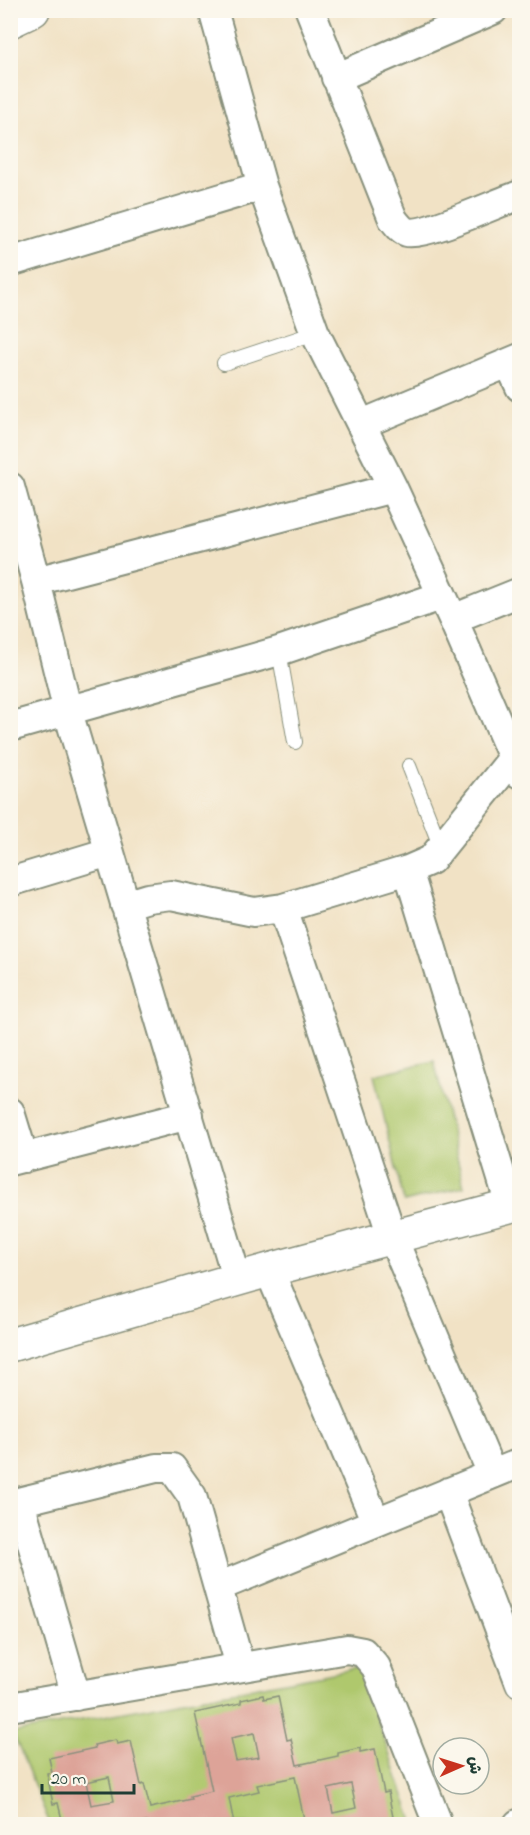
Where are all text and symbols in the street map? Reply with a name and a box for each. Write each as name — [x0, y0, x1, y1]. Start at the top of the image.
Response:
north arrow — [431, 1736, 491, 1796]
text: ش — [462, 1756, 486, 1775]
scale bar — [42, 1757, 134, 1795]
text: 20 m — [51, 1767, 86, 1793]

